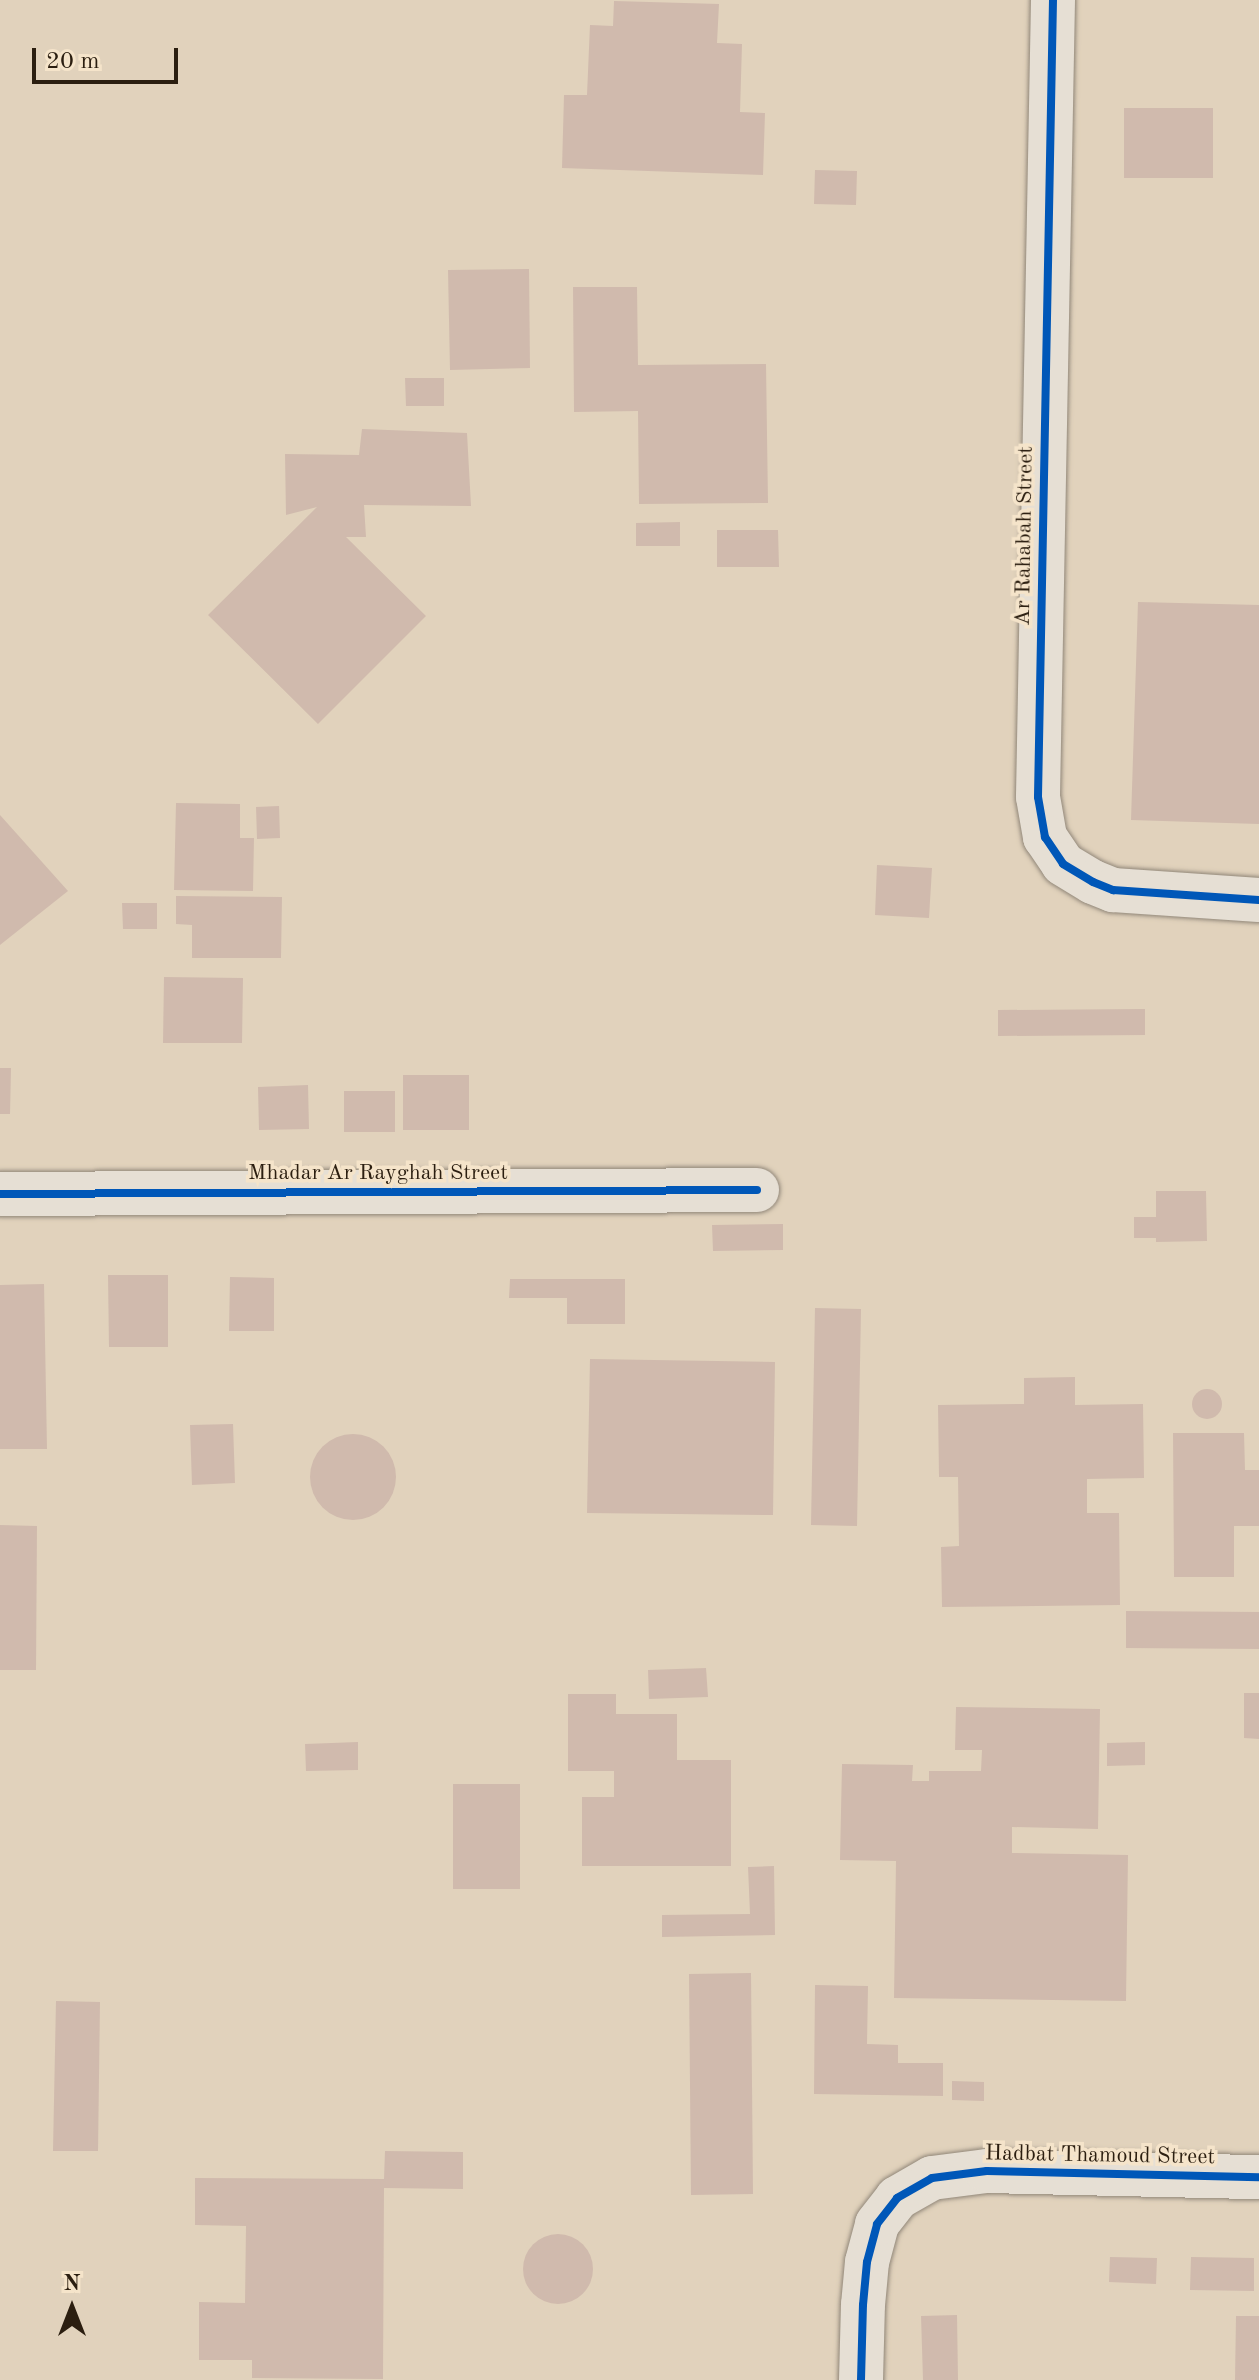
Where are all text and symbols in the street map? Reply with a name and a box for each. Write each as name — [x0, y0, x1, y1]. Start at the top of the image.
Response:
scale bar — [36, 32, 182, 82]
text: 20 m — [46, 50, 100, 74]
street label: Ar Rahabah Street — [1010, 446, 1040, 626]
street label: Mhadar Ar Rayghah Street — [248, 1161, 508, 1187]
street label: Hadbat Thamoud Street — [985, 2141, 1215, 2171]
north arrow — [32, 2268, 112, 2348]
text: N — [64, 2273, 80, 2295]

